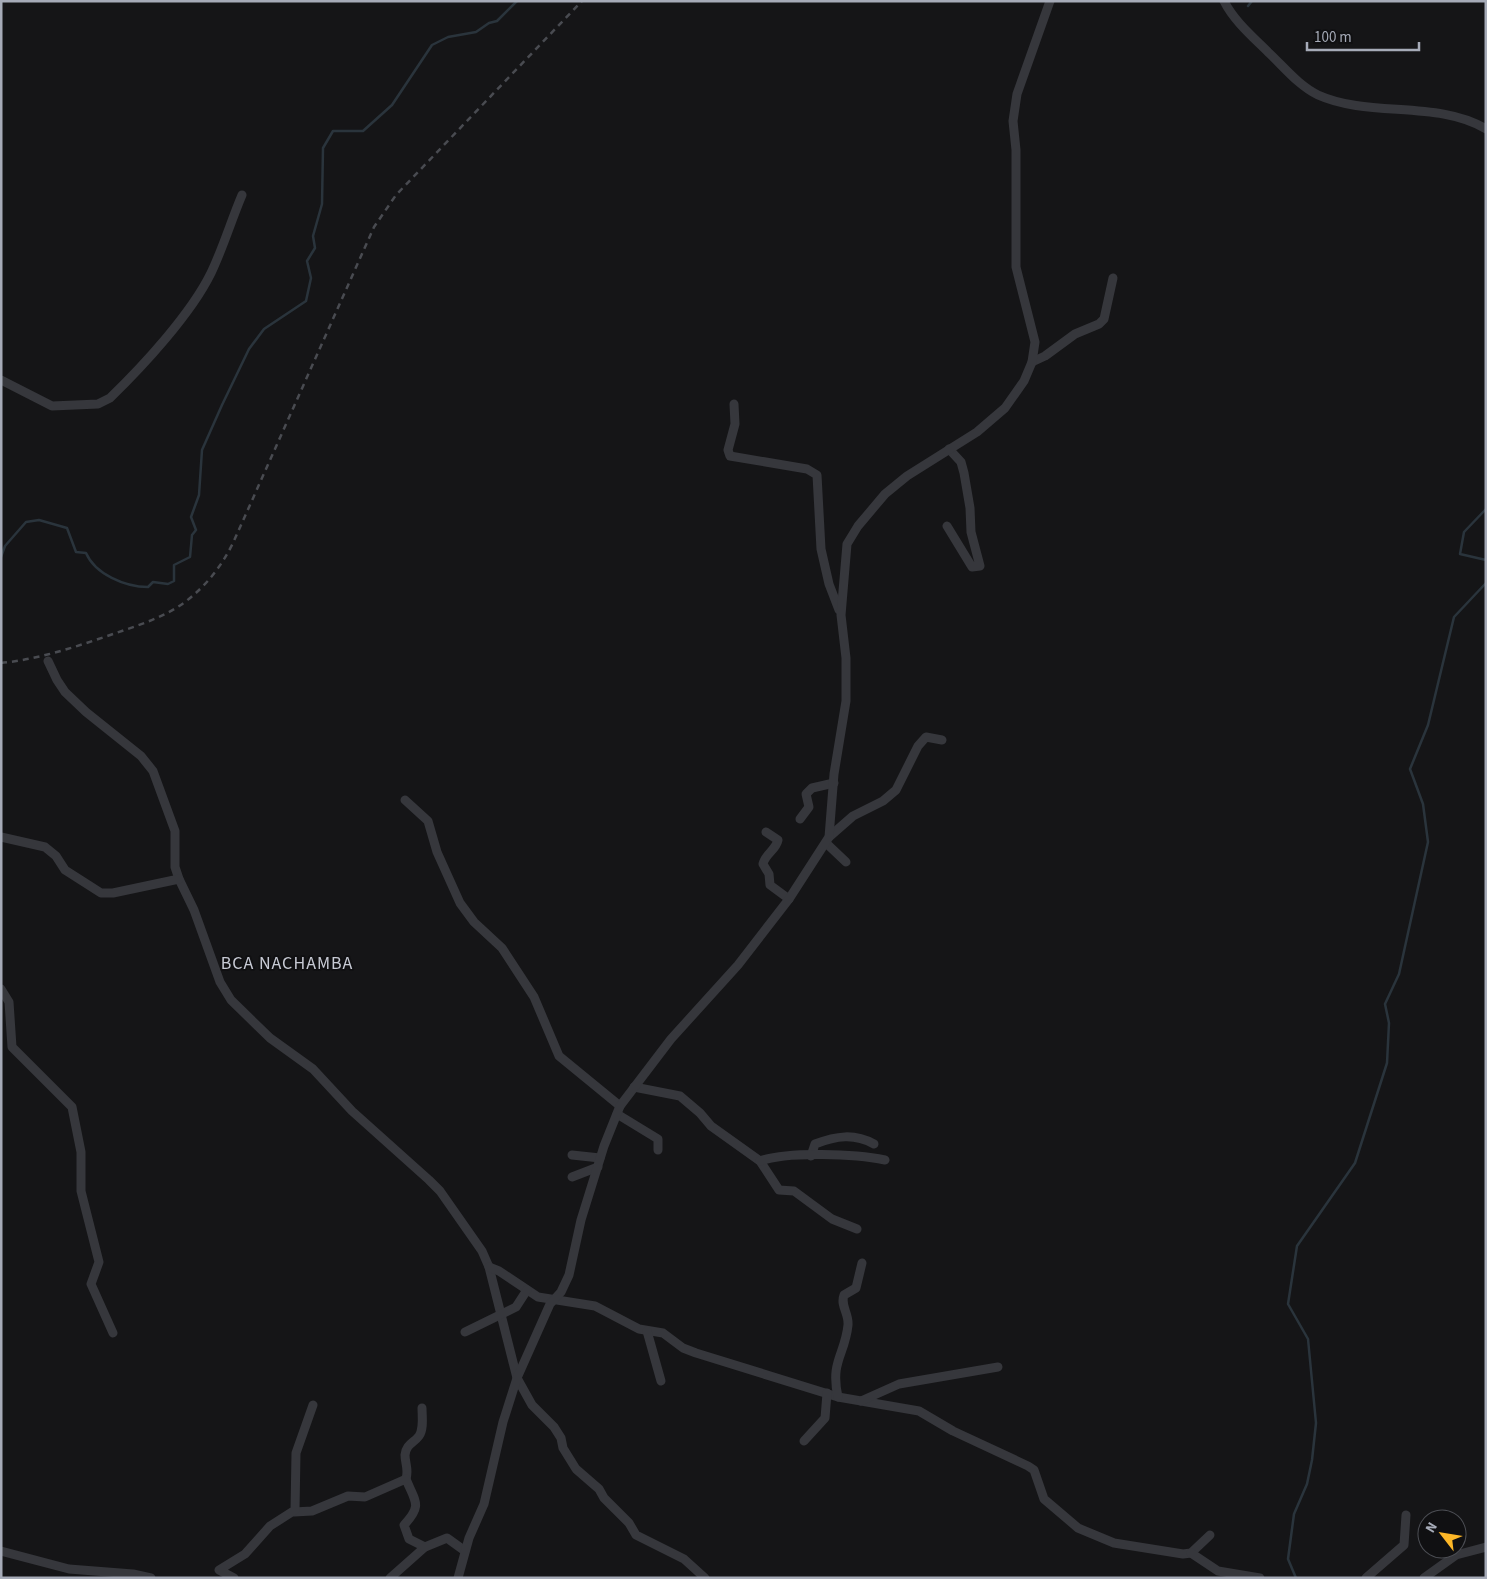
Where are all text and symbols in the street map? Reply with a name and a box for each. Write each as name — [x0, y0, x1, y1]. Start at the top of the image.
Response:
scale bar — [1307, 20, 1420, 52]
text: 100 m — [1314, 27, 1352, 48]
district label: BCA NACHAMBA — [221, 951, 353, 976]
north arrow — [1417, 1509, 1467, 1559]
text: N — [1421, 1519, 1443, 1537]

